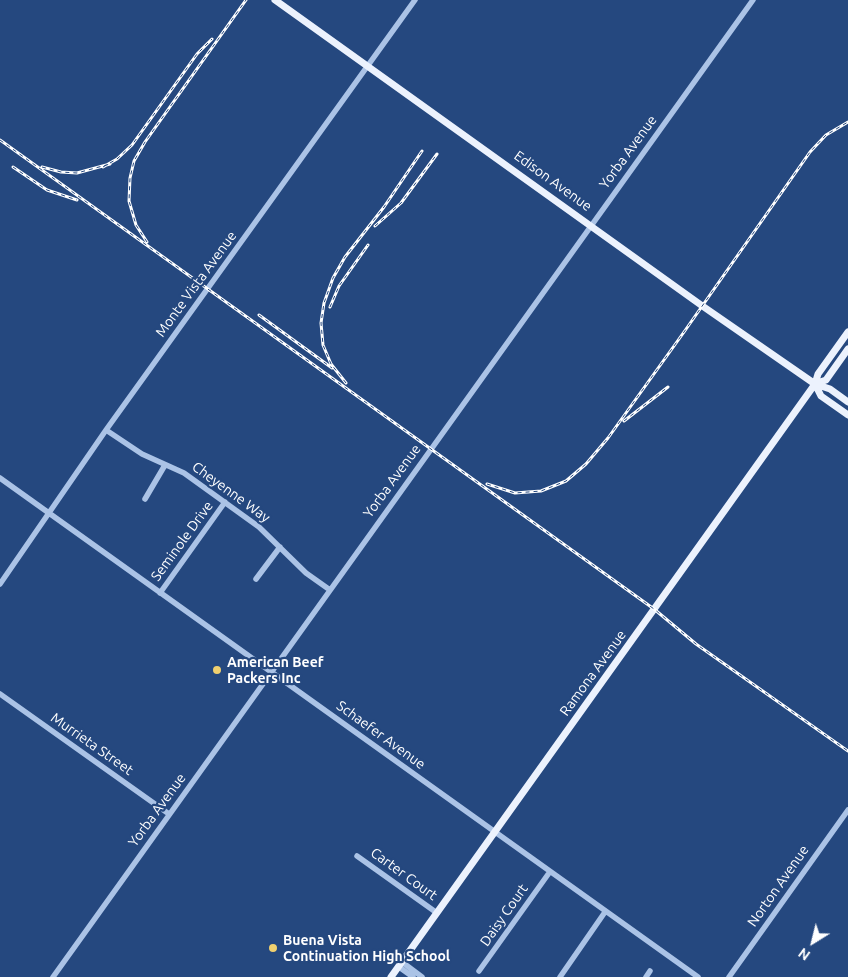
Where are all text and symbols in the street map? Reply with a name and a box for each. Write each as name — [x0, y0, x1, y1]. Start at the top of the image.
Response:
street label: Yorba Avenue — [596, 112, 660, 192]
street label: Edison Avenue — [511, 147, 595, 215]
street label: Monte Vista Avenue — [152, 228, 240, 340]
street label: Yorba Avenue — [360, 441, 424, 521]
street label: Cheyenne Way — [189, 458, 273, 526]
street label: Seminole Drive — [147, 498, 217, 584]
street label: Ramona Avenue — [556, 627, 630, 719]
place label: American Beef Packers Inc — [227, 654, 324, 686]
marker: American Beef Packers Inc — [211, 664, 223, 676]
street label: Schaefer Avenue — [333, 697, 429, 773]
street label: Murrieta Street — [48, 709, 136, 779]
street label: Yorba Avenue — [125, 770, 189, 850]
street label: Norton Avenue — [744, 842, 812, 930]
street label: Carter Court — [367, 844, 441, 904]
street label: Daisy Court — [476, 881, 532, 949]
north arrow — [788, 917, 838, 967]
place label: Buena Vista Continuation High School — [283, 932, 450, 964]
marker: Buena Vista Continuation High School — [267, 942, 279, 954]
text: N — [795, 945, 813, 964]

